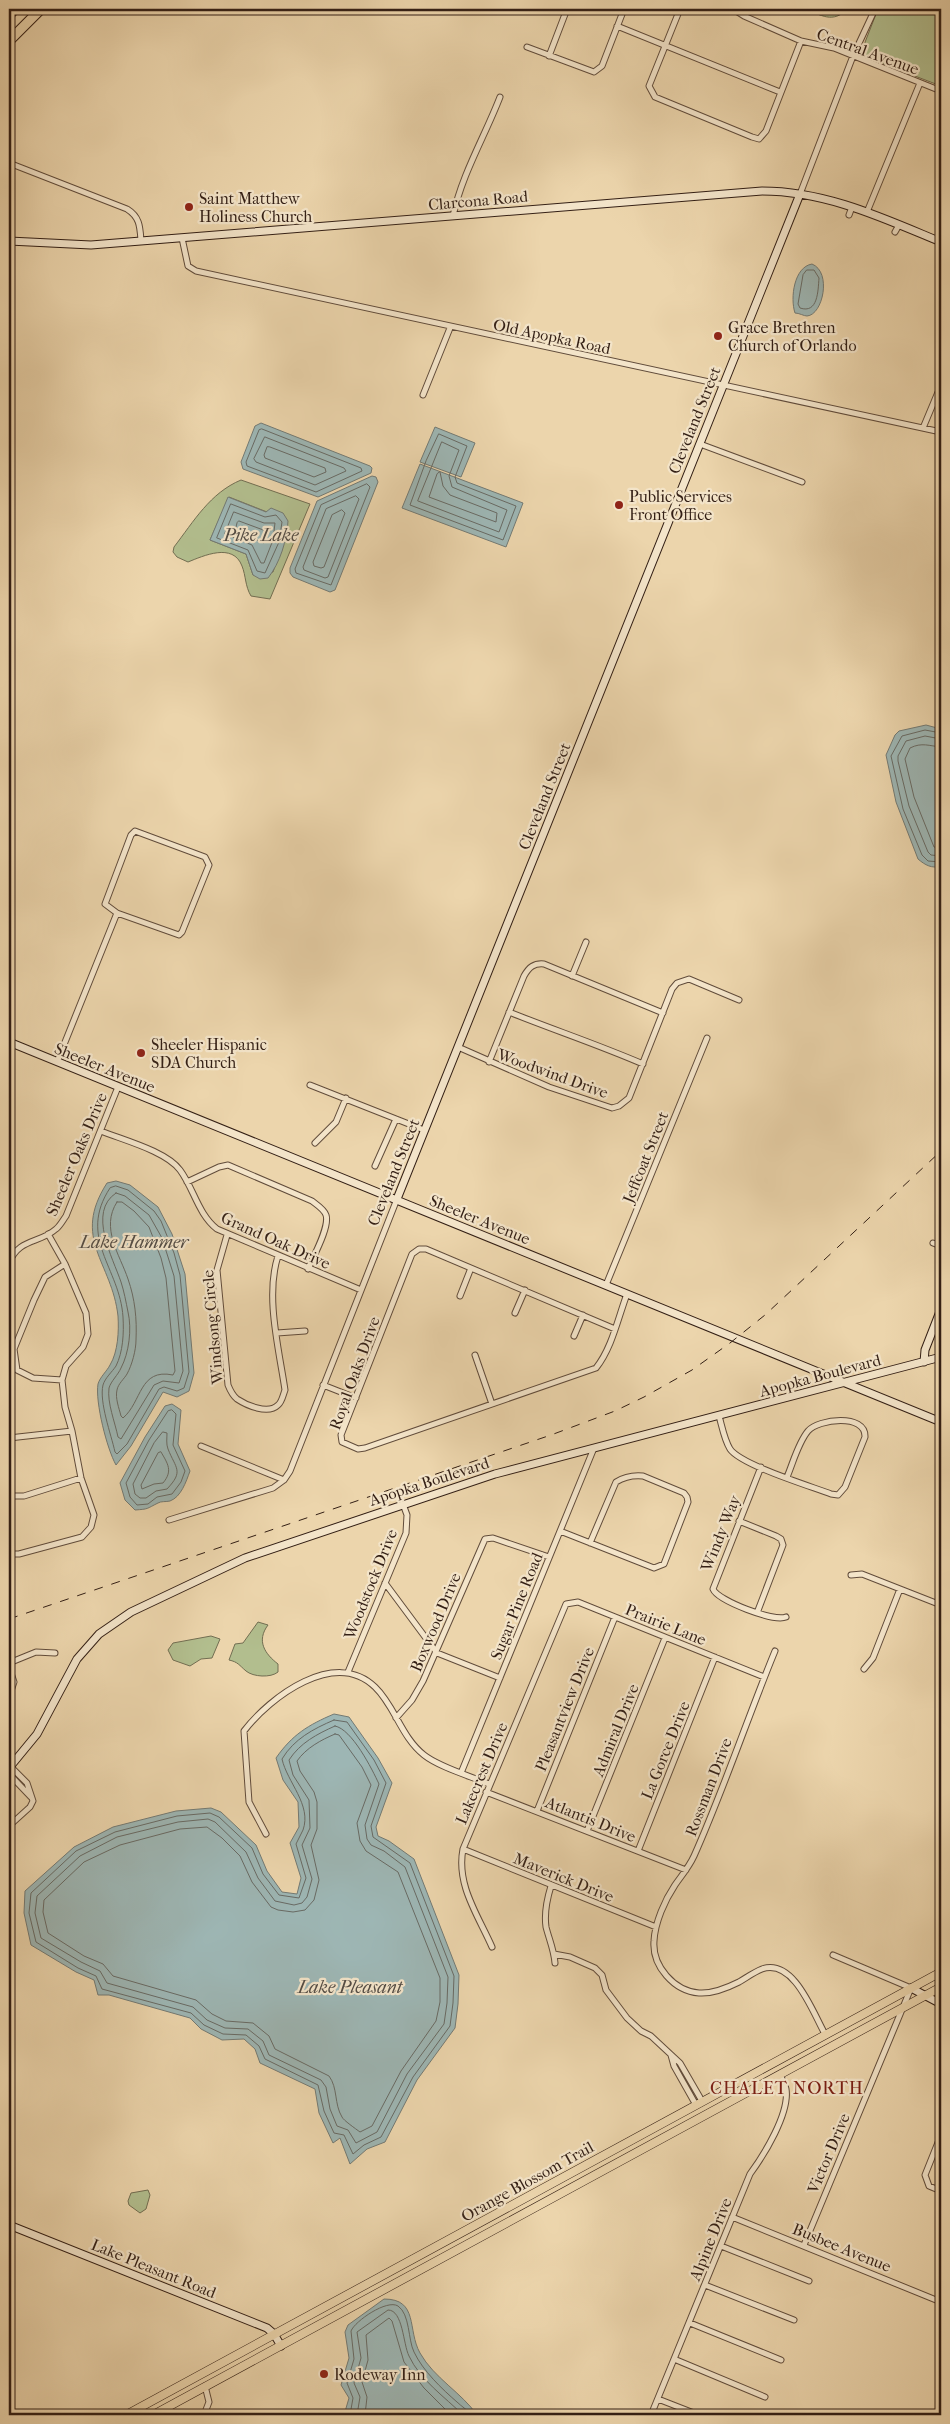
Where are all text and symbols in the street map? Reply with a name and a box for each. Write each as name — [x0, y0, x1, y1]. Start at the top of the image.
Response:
street label: Central Avenue — [814, 24, 922, 79]
street label: Clarcona Road — [427, 187, 529, 214]
place label: Saint Matthew Holiness Church — [199, 189, 312, 226]
marker: Saint Matthew Holiness Church — [183, 201, 195, 213]
street label: Old Apopka Road — [491, 315, 613, 358]
place label: Grace Brethren Church of Orlando — [728, 318, 857, 355]
marker: Grace Brethren Church of Orlando — [712, 330, 724, 342]
street label: Cleveland Street — [664, 364, 725, 476]
place label: Public Services Front Office — [629, 487, 732, 524]
marker: Public Services Front Office — [613, 499, 625, 511]
water label: Pike Lake — [222, 525, 299, 546]
street label: Cleveland Street — [514, 740, 575, 852]
place label: Sheeler Hispanic SDA Church — [151, 1035, 267, 1072]
street label: Sheeler Avenue — [52, 1039, 158, 1096]
street label: Woodwind Drive — [494, 1044, 611, 1102]
marker: Sheeler Hispanic SDA Church — [135, 1047, 147, 1059]
street label: Sheeler Oaks Drive — [42, 1090, 111, 1219]
street label: Jeffcoat Street — [618, 1108, 673, 1208]
street label: Cleveland Street — [363, 1116, 424, 1228]
street label: Sheeler Avenue — [427, 1191, 533, 1248]
street label: Grand Oak Drive — [218, 1208, 334, 1273]
water label: Lake Hammer — [78, 1232, 190, 1253]
street label: Windsong Circle — [198, 1269, 227, 1386]
street label: Royal Oaks Drive — [325, 1314, 384, 1432]
street label: Apopka Boulevard — [756, 1350, 883, 1401]
street label: Apopka Boulevard — [366, 1453, 492, 1510]
street label: Windy Way — [696, 1492, 744, 1575]
street label: Woodstock Drive — [339, 1526, 401, 1643]
street label: Sugar Pine Road — [486, 1550, 547, 1663]
street label: Boxwood Drive — [406, 1570, 465, 1675]
street label: Prairie Lane — [623, 1600, 709, 1649]
street label: Pleasantview Drive — [531, 1644, 598, 1774]
street label: Admiral Drive — [588, 1681, 643, 1780]
street label: La Gorce Drive — [637, 1698, 694, 1802]
street label: Lakecrest Drive — [451, 1719, 511, 1827]
street label: Rossman Drive — [681, 1735, 736, 1839]
street label: Atlantis Drive — [542, 1792, 639, 1846]
street label: Maverick Drive — [511, 1849, 617, 1906]
water label: Lake Pleasant — [296, 1977, 404, 1998]
district label: CHALET NORTH — [710, 2078, 864, 2099]
street label: Victor Drive — [803, 2110, 854, 2197]
street label: Orange Blossom Trail — [458, 2137, 597, 2226]
street label: Alpine Drive — [685, 2195, 736, 2284]
street label: Busbee Avenue — [790, 2219, 894, 2276]
street label: Lake Pleasant Road — [89, 2235, 219, 2302]
place label: Rodeway Inn — [334, 2365, 426, 2384]
marker: Rodeway Inn — [318, 2368, 330, 2380]

